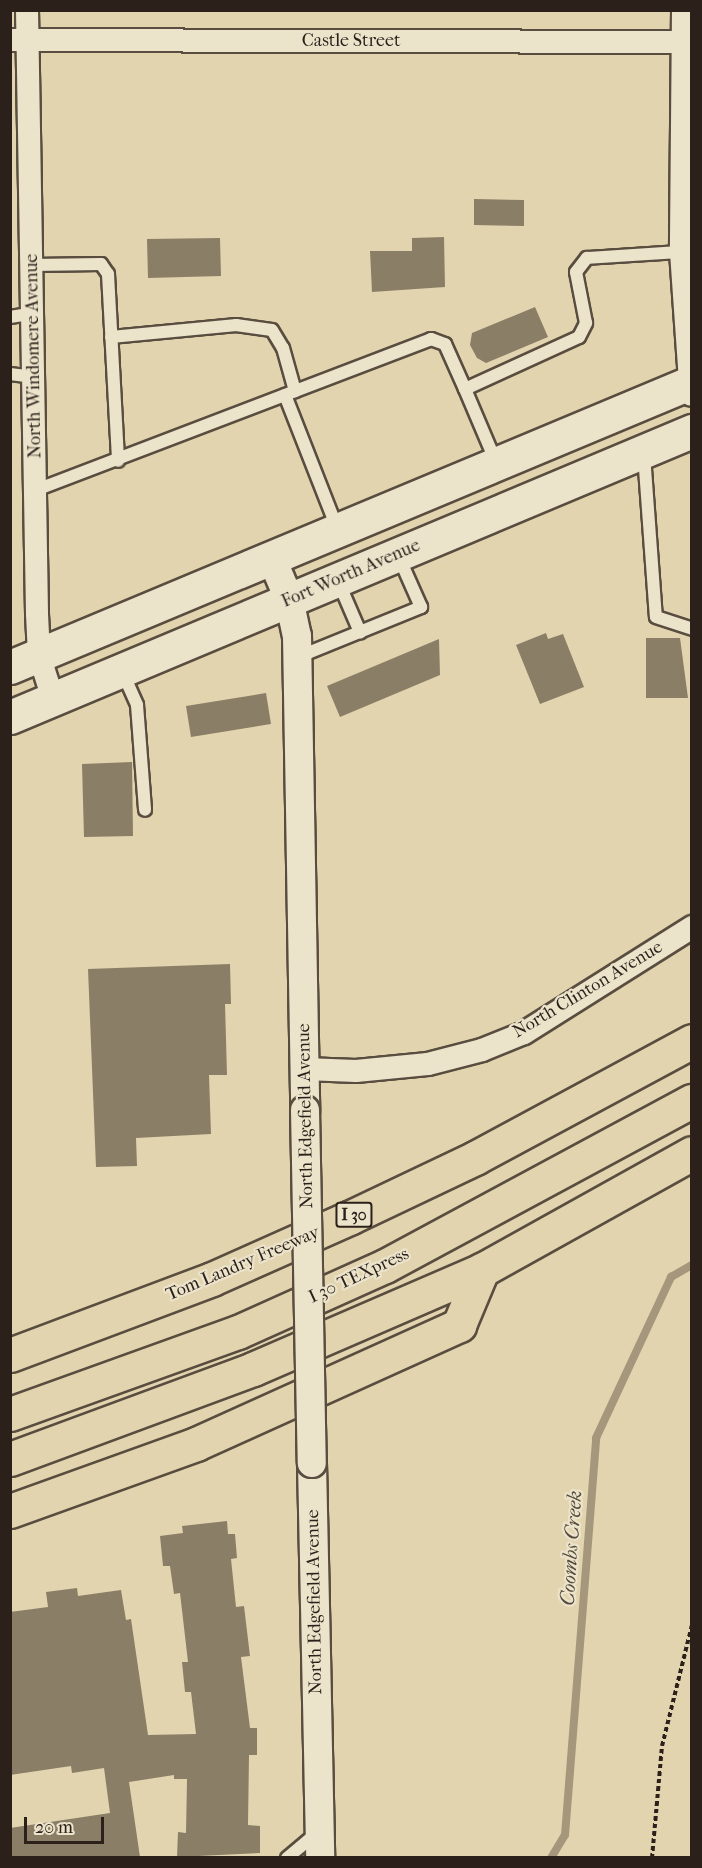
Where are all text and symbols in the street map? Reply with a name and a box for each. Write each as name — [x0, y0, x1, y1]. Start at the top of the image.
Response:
street label: Castle Street — [302, 30, 400, 52]
street label: North Windomere Avenue — [21, 253, 47, 459]
street label: Fort Worth Avenue — [279, 535, 423, 613]
street label: North Clinton Avenue — [509, 937, 667, 1043]
street label: North Edgefield Avenue — [294, 1023, 318, 1209]
road number: I 30 — [334, 1202, 374, 1228]
street label: Tom Landry Freeway — [163, 1222, 323, 1306]
street label: I 30 TEXpress — [305, 1243, 413, 1309]
water label: Coombs Creek — [555, 1490, 587, 1606]
street label: North Edgefield Avenue — [303, 1509, 327, 1695]
scale bar — [27, 1805, 106, 1843]
text: 20 m — [35, 1817, 73, 1838]

